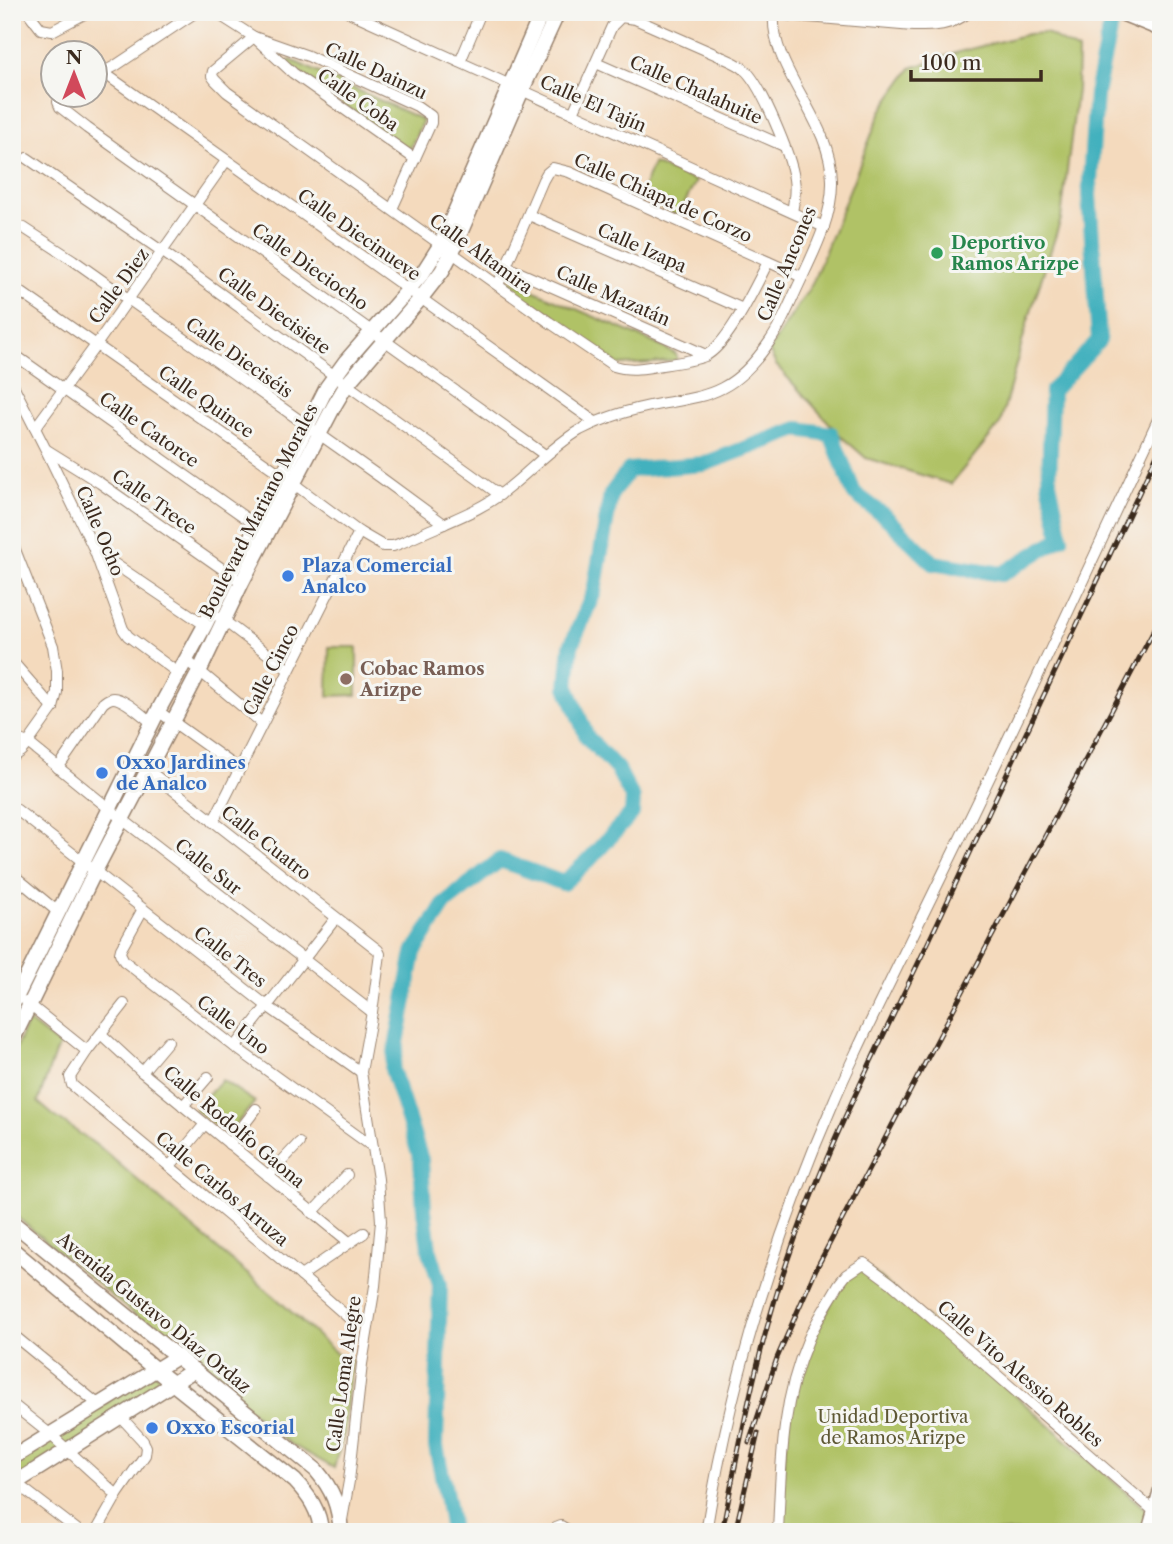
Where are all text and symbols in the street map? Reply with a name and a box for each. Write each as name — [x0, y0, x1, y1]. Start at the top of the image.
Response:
north arrow — [38, 38, 108, 108]
street label: Calle Dainzu — [321, 38, 431, 104]
scale bar — [911, 38, 1040, 82]
text: N — [66, 46, 82, 69]
text: 100 m — [921, 50, 982, 75]
street label: Calle Chalahuite — [626, 51, 766, 129]
street label: Calle Coba — [313, 64, 403, 136]
street label: Calle El Tajín — [536, 71, 650, 137]
street label: Calle Chiapa de Corzo — [570, 149, 756, 247]
street label: Calle Diecinueve — [293, 184, 425, 286]
street label: Calle Ancones — [753, 203, 821, 325]
street label: Calle Altamira — [425, 209, 537, 299]
street label: Calle Dieciocho — [248, 219, 372, 315]
street label: Calle Izapa — [594, 219, 690, 278]
place label: Deportivo Ramos Arizpe — [951, 232, 1079, 275]
street label: Calle Diez — [84, 244, 154, 328]
marker: Deportivo Ramos Arizpe — [929, 245, 945, 261]
street label: Calle Mazatán — [553, 261, 673, 331]
street label: Calle Diecisiete — [213, 263, 335, 359]
street label: Calle Dieciséis — [181, 313, 297, 403]
street label: Calle Quince — [154, 361, 258, 443]
street label: Calle Catorce — [95, 388, 203, 472]
street label: Boulevard Mariano Morales — [195, 400, 323, 622]
street label: Calle Trece — [108, 465, 200, 539]
street label: Calle Ocho — [71, 483, 129, 579]
place label: Plaza Comercial Analco — [301, 555, 452, 598]
marker: Plaza Comercial Analco — [280, 568, 296, 584]
street label: Calle Cinco — [238, 620, 304, 720]
place label: Cobac Ramos Arizpe — [359, 658, 485, 701]
marker: Cobac Ramos Arizpe — [338, 671, 354, 687]
place label: Oxxo Jardines de Analco — [116, 752, 246, 795]
marker: Oxxo Jardines de Analco — [94, 765, 110, 781]
street label: Calle Cuatro — [217, 801, 315, 885]
street label: Calle Sur — [170, 834, 246, 900]
street label: Calle Tres — [189, 922, 271, 992]
street label: Calle Uno — [193, 991, 273, 1059]
street label: Calle Rodolfo Gaona — [159, 1061, 310, 1193]
street label: Calle Carlos Arruza — [151, 1127, 293, 1251]
street label: Avenida Gustavo Díaz Ordaz — [52, 1227, 255, 1398]
street label: Calle Loma Alegre — [322, 1294, 366, 1454]
street label: Calle Vito Alessio Robles — [933, 1296, 1107, 1452]
park label: Unidad Deportiva de Ramos Arizpe — [817, 1406, 969, 1449]
place label: Oxxo Escorial — [166, 1417, 295, 1439]
marker: Oxxo Escorial — [144, 1420, 160, 1436]

